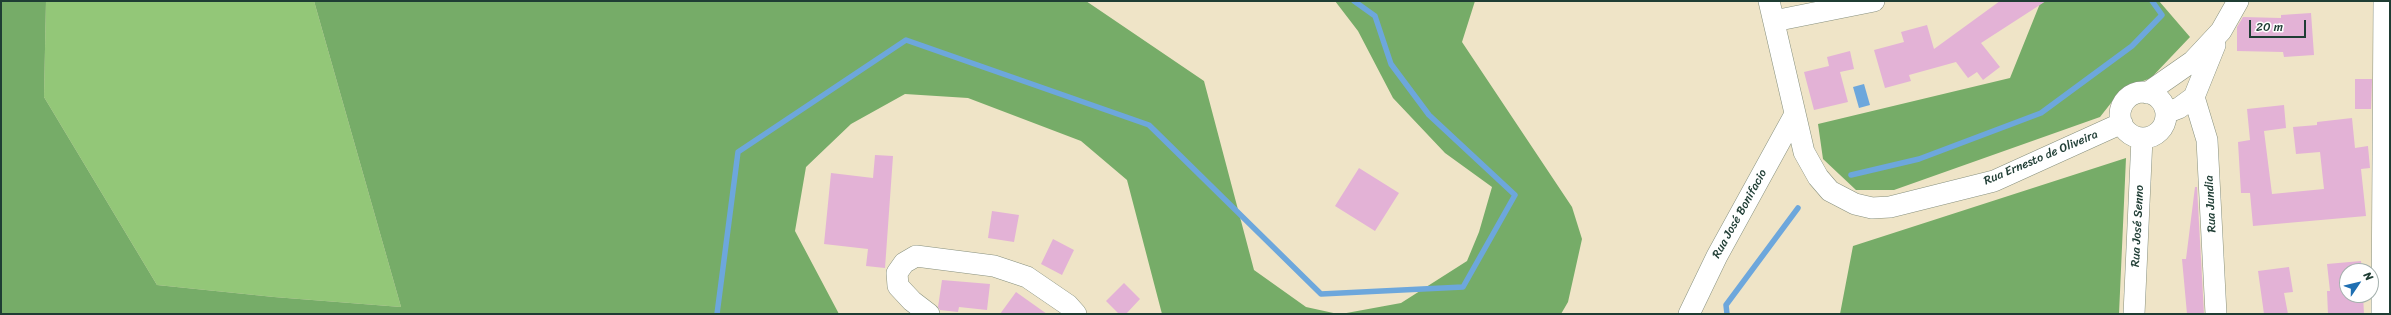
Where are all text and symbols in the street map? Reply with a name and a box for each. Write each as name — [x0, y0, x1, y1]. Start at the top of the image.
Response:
scale bar — [2251, 12, 2308, 38]
text: 20 m — [2256, 16, 2283, 38]
street label: Rua Ernesto de Oliveira — [1982, 127, 2100, 189]
street label: Rua José Bonifacio — [1710, 167, 1770, 261]
street label: Rua Jundia — [2202, 175, 2220, 233]
street label: Rua José Senno — [2129, 185, 2147, 267]
north arrow — [2339, 263, 2379, 303]
text: N — [2358, 268, 2378, 285]

